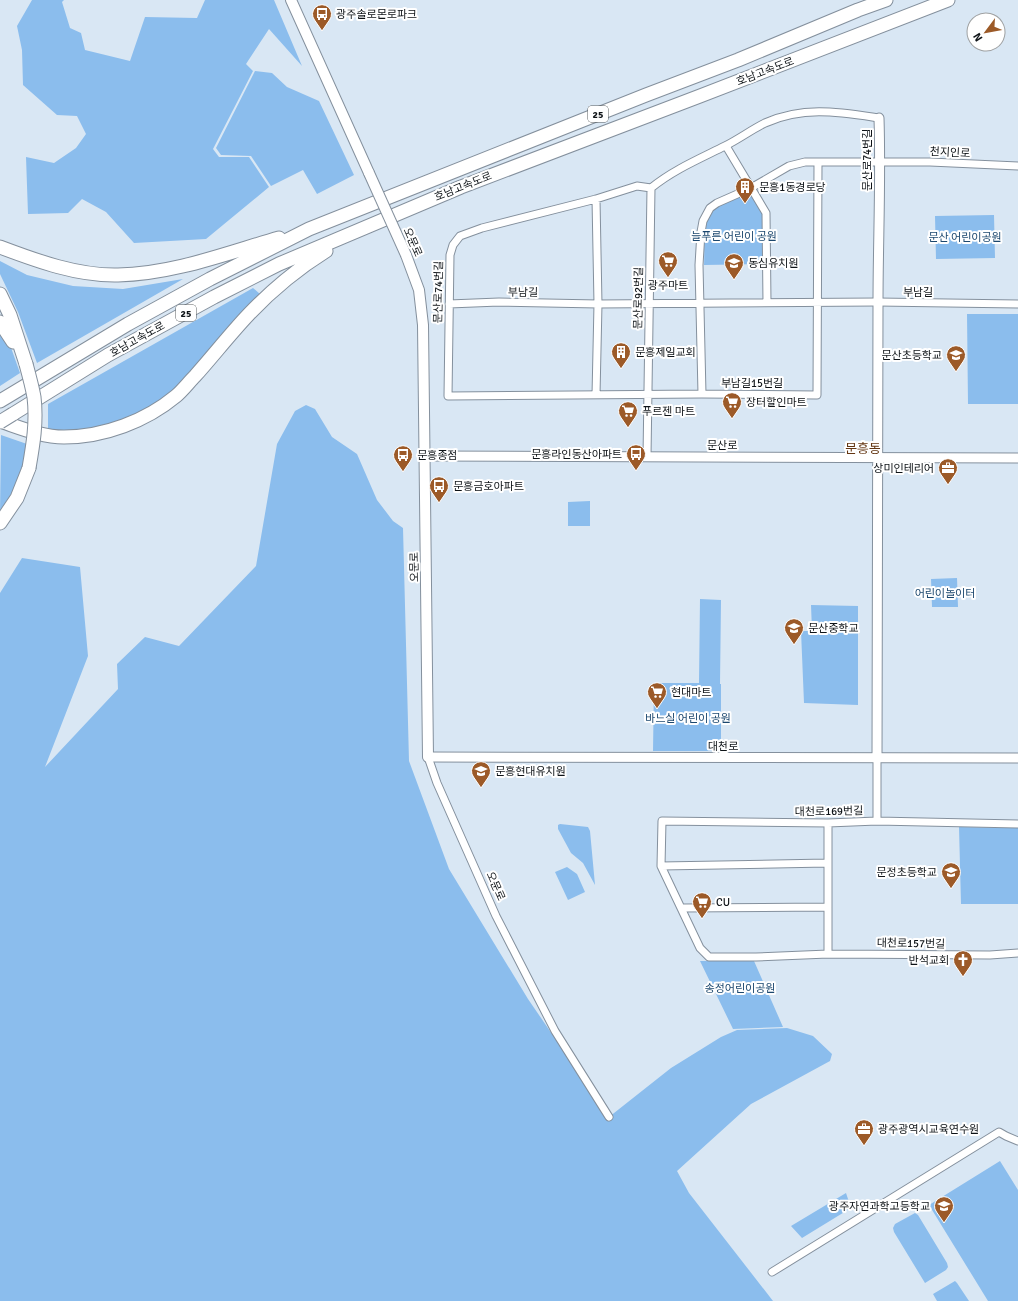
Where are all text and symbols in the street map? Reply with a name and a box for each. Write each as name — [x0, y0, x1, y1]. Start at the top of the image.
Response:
bus stop icon: 광주솔로몬로파크 — [311, 3, 333, 31]
place label: 광주솔로몬로파크 — [336, 8, 417, 21]
north arrow — [966, 12, 1006, 52]
text: N — [970, 30, 985, 44]
street label: 호남고속도로 — [734, 55, 796, 88]
road number: 25 — [588, 106, 608, 122]
street label: 문산로74번길 — [861, 129, 874, 191]
street label: 천지인로 — [929, 145, 971, 160]
street label: 호남고속도로 — [433, 169, 494, 204]
building icon: 문흥1동경로당 — [734, 176, 756, 204]
place label: 문흥1동경로당 — [759, 181, 826, 194]
street label: 오문로 — [400, 226, 425, 259]
park label: 늘푸른 어린이 공원 — [691, 230, 777, 243]
park label: 문산 어린이공원 — [928, 231, 1002, 244]
supermarket icon: 광주마트 — [657, 250, 679, 278]
school or university icon: 동심유치원 — [723, 252, 745, 280]
place label: 동심유치원 — [748, 257, 799, 270]
street label: 문산로74번길 — [431, 261, 446, 323]
street label: 문산로92번길 — [631, 267, 646, 329]
place label: 광주마트 — [648, 279, 688, 292]
street label: 부남길 — [508, 286, 538, 299]
street label: 부남길 — [903, 286, 933, 299]
road number: 25 — [176, 305, 196, 321]
street label: 호남고속도로 — [108, 319, 167, 360]
building icon: 문흥제일교회 — [610, 341, 632, 369]
school or university icon: 문산초등학교 — [945, 344, 967, 372]
place label: 문흥제일교회 — [635, 346, 696, 359]
place label: 문산초등학교 — [881, 349, 942, 362]
street label: 부남길15번길 — [721, 377, 783, 390]
supermarket icon: 장터할인마트 — [721, 391, 743, 419]
place label: 장터할인마트 — [746, 396, 807, 409]
supermarket icon: 푸르젠 마트 — [617, 400, 639, 428]
place label: 푸르젠 마트 — [642, 405, 695, 418]
street label: 문산로 — [707, 439, 737, 452]
district label: 문흥동 — [845, 441, 881, 457]
bus stop icon: 문흥라인동산아파트 — [625, 443, 647, 471]
bus stop icon: 문흥종점 — [392, 444, 414, 472]
place label: 문흥라인동산아파트 — [531, 448, 622, 461]
place label: 문흥종점 — [417, 449, 457, 462]
office icon: 상미인테리어 — [937, 457, 959, 485]
place label: 상미인테리어 — [873, 462, 934, 475]
bus stop icon: 문흥금호아파트 — [428, 475, 450, 503]
place label: 문흥금호아파트 — [453, 480, 524, 493]
street label: 오문로 — [408, 552, 421, 582]
park label: 어린이놀이터 — [915, 587, 975, 600]
school or university icon: 문산중학교 — [783, 617, 805, 645]
place label: 문산중학교 — [808, 622, 859, 635]
supermarket icon: 현대마트 — [646, 681, 668, 709]
place label: 현대마트 — [671, 686, 711, 699]
park label: 바느실 어린이 공원 — [645, 712, 731, 725]
street label: 대천로 — [708, 740, 738, 753]
school or university icon: 문흥현대유치원 — [470, 760, 492, 788]
place label: 문흥현대유치원 — [495, 765, 566, 778]
street label: 대천로169번길 — [795, 804, 863, 819]
school or university icon: 문정초등학교 — [940, 861, 962, 889]
place label: 문정초등학교 — [876, 866, 937, 879]
street label: 오문로 — [483, 870, 508, 903]
supermarket icon: CU — [691, 891, 713, 919]
place label: CU — [716, 896, 730, 909]
street label: 대천로157번길 — [877, 936, 945, 951]
church icon: 반석교회 — [952, 949, 974, 977]
place label: 반석교회 — [909, 954, 949, 967]
park label: 송정어린이공원 — [705, 982, 775, 995]
office icon: 광주광역시교육연수원 — [853, 1118, 875, 1146]
place label: 광주광역시교육연수원 — [878, 1123, 979, 1136]
school or university icon: 광주자연과학고등학교 — [933, 1195, 955, 1223]
place label: 광주자연과학고등학교 — [829, 1200, 930, 1213]

